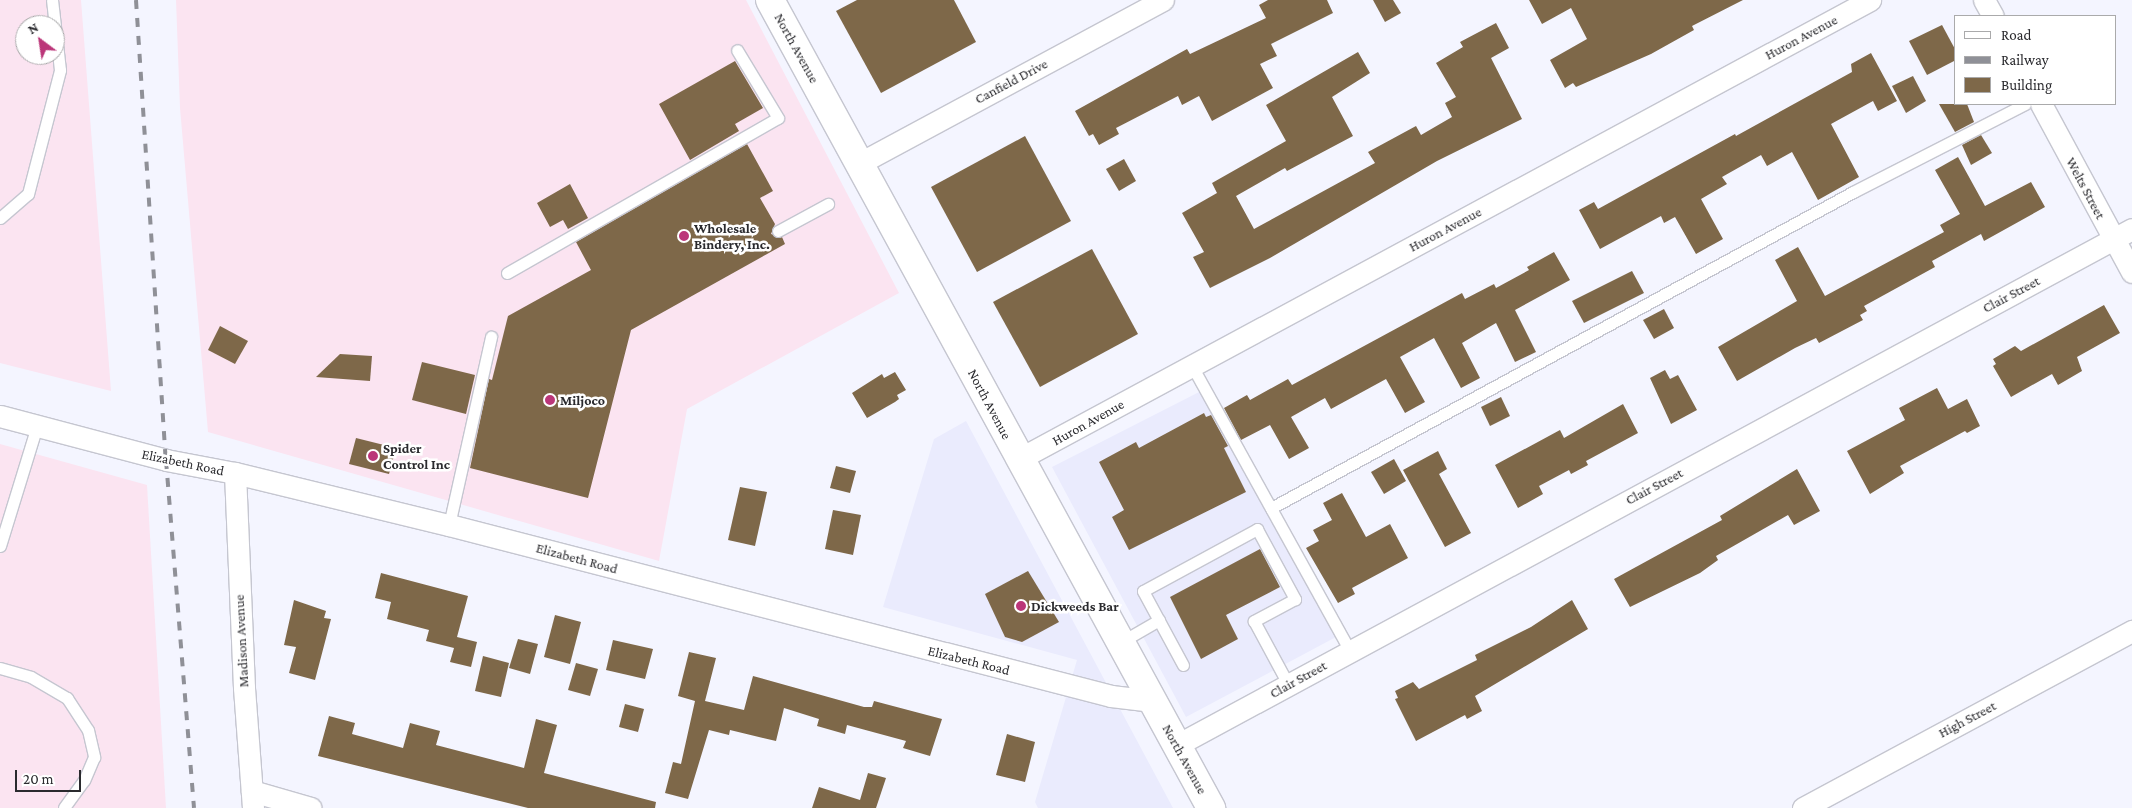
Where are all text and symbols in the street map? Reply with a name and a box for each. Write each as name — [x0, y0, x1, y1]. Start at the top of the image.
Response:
street label: North Avenue — [771, 10, 823, 86]
street label: Huron Avenue — [1762, 11, 1840, 63]
north arrow — [15, 15, 65, 65]
legend — [1954, 15, 2117, 105]
text: N — [25, 19, 41, 37]
text: Road — [2001, 27, 2031, 43]
text: Railway — [2001, 52, 2049, 68]
street label: Canfield Drive — [972, 55, 1050, 107]
text: Building — [2001, 77, 2052, 93]
street label: Welts Street — [2063, 154, 2109, 222]
street label: Huron Avenue — [1406, 203, 1484, 255]
place label: Wholesale Bindery, Inc. — [694, 220, 770, 252]
marker: Wholesale Bindery, Inc. — [678, 230, 690, 242]
street label: Clair Street — [1979, 272, 2043, 316]
street label: North Avenue — [964, 366, 1016, 442]
place label: Miljoco — [560, 392, 605, 408]
marker: Miljoco — [544, 394, 556, 406]
street label: Huron Avenue — [1049, 395, 1127, 449]
place label: Spider Control Inc — [383, 440, 450, 472]
street label: Elizabeth Road — [140, 445, 226, 479]
marker: Spider Control Inc — [367, 450, 379, 462]
street label: Clair Street — [1622, 464, 1686, 508]
street label: Elizabeth Road — [534, 539, 620, 577]
street label: Madison Avenue — [230, 594, 252, 688]
place label: Dickweeds Bar — [1031, 598, 1119, 614]
marker: Dickweeds Bar — [1015, 600, 1027, 612]
street label: Elizabeth Road — [926, 642, 1012, 678]
street label: Clair Street — [1267, 657, 1329, 701]
street label: High Street — [1935, 697, 1999, 741]
street label: North Avenue — [1159, 721, 1211, 797]
scale bar — [18, 760, 84, 792]
text: 20 m — [23, 771, 54, 787]

